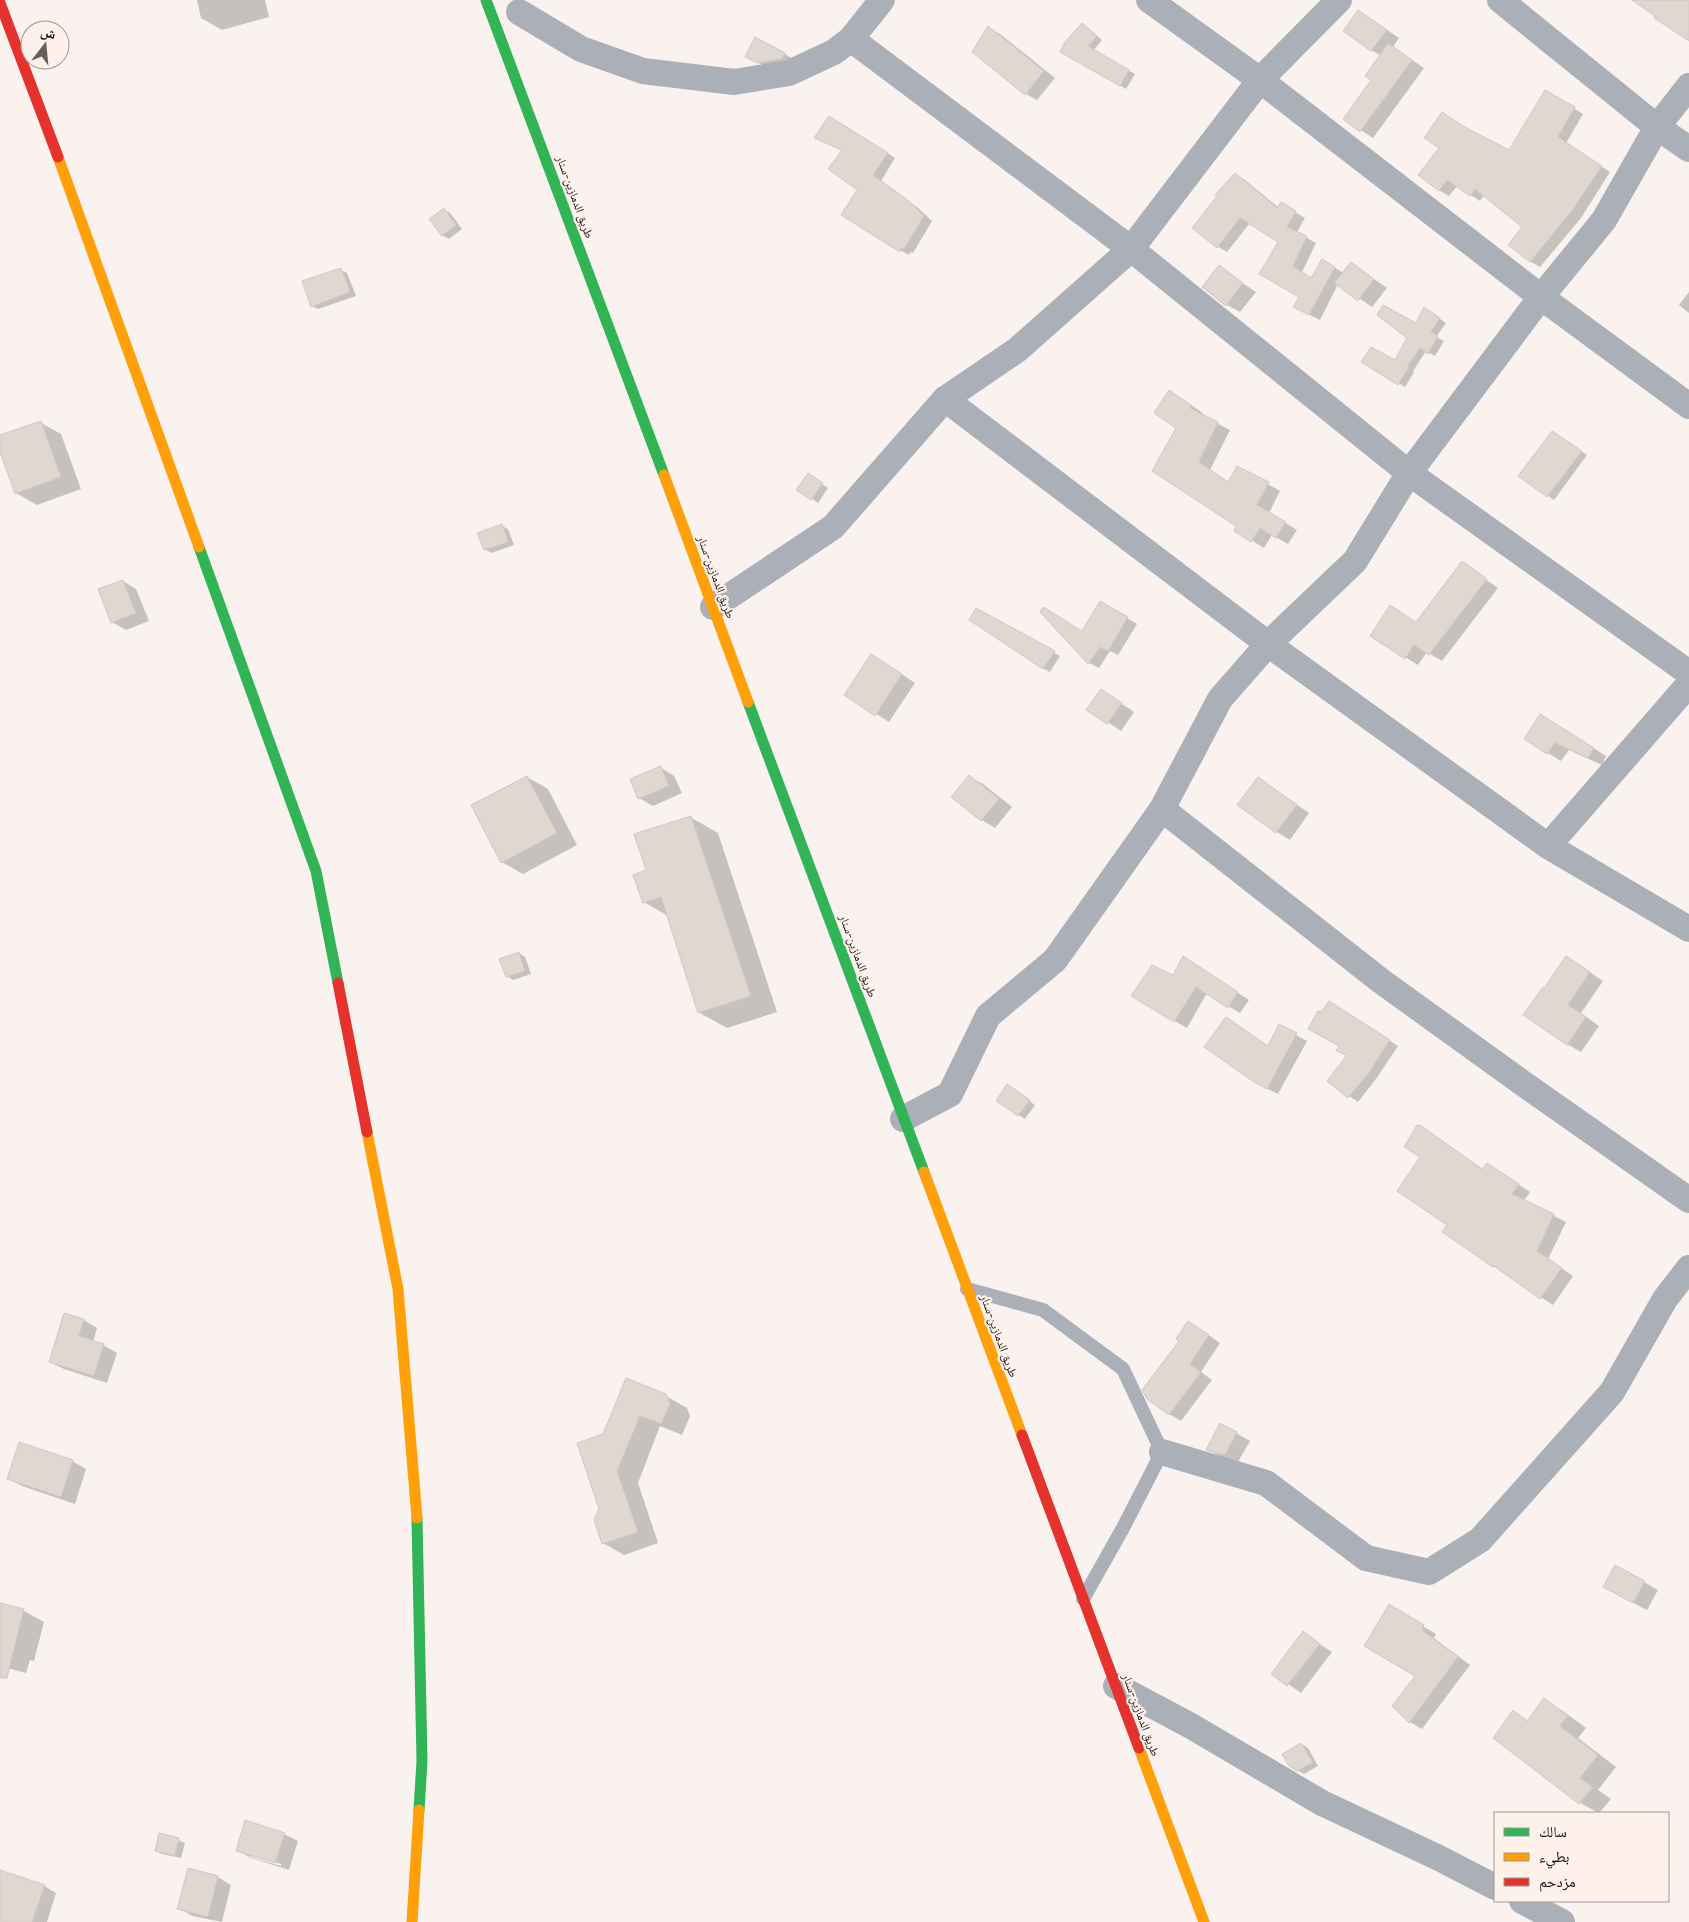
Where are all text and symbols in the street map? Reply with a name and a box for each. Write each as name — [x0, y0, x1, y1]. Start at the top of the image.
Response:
north arrow — [20, 20, 70, 70]
text: ش — [39, 23, 58, 43]
street label: طريق الدمازين-سنار — [553, 153, 596, 240]
street label: طريق الدمازين-سنار — [694, 533, 737, 620]
street label: طريق الدمازين-سنار — [836, 912, 879, 999]
street label: طريق الدمازين-سنار — [977, 1292, 1020, 1379]
street label: طريق الدمازين-سنار — [1119, 1671, 1162, 1758]
legend — [1494, 1812, 1669, 1902]
text: سالك — [1539, 1823, 1567, 1841]
text: بطيء — [1539, 1848, 1569, 1869]
text: مزدحم — [1539, 1873, 1576, 1892]

